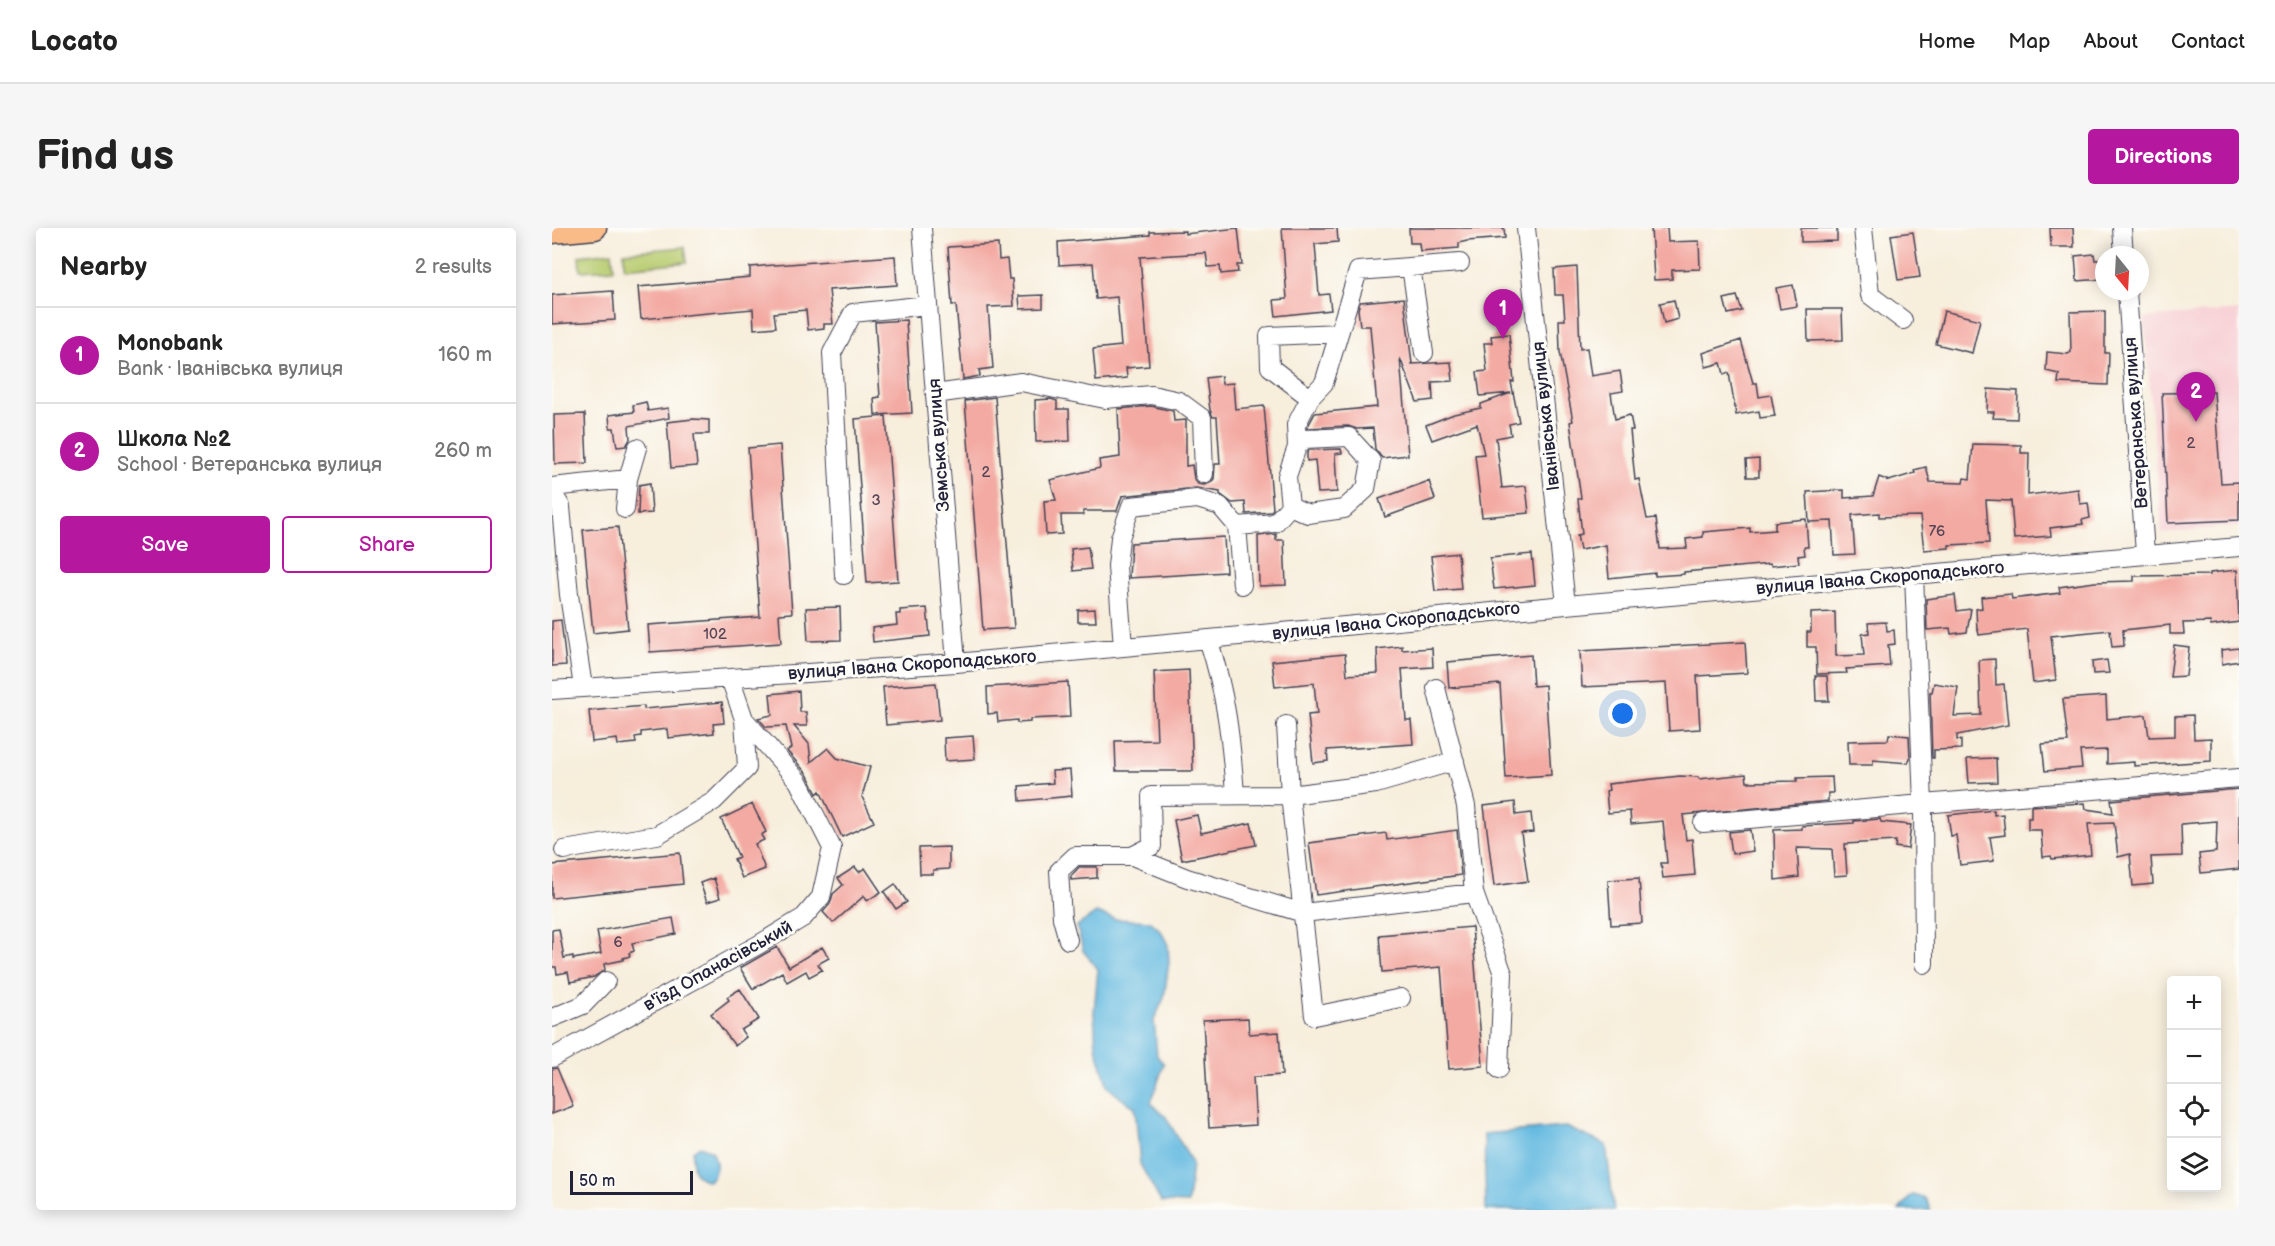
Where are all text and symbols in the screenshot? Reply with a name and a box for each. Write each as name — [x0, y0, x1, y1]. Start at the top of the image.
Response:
text: Locato — [30, 25, 118, 58]
text: Home — [1918, 29, 1975, 54]
text: Map — [2008, 29, 2050, 54]
text: About — [2083, 29, 2138, 54]
text: Contact — [2171, 29, 2245, 54]
button: Directions — [2088, 129, 2239, 184]
text: Find us — [36, 131, 174, 182]
north arrow — [2095, 246, 2149, 300]
text: Nearby — [60, 252, 147, 283]
text: 2 results — [415, 255, 492, 279]
pin: 1 — [1484, 290, 1522, 339]
text: Monobank — [117, 330, 223, 357]
street label: Ветеранська вулиця — [2120, 337, 2152, 509]
street label: Іванівська вулиця — [1528, 340, 1564, 492]
text: 1 — [75, 343, 84, 367]
text: 160 m — [438, 343, 492, 367]
text: Bank · Іванівська вулиця — [117, 357, 343, 381]
pin: 2 — [2176, 372, 2216, 422]
street label: Земська вулиця — [924, 378, 954, 512]
text: Школа №2 — [117, 426, 231, 453]
house number: 2 — [2187, 434, 2196, 453]
text: 2 — [74, 439, 85, 463]
text: 260 m — [434, 439, 492, 463]
text: School · Ветеранська вулиця — [117, 453, 382, 477]
house number: 2 — [982, 463, 991, 482]
house number: 3 — [871, 491, 881, 510]
button: Save — [60, 516, 270, 573]
button: Share — [282, 516, 492, 573]
house number: 76 — [1929, 522, 1945, 541]
street label: вулиця Івана Скоропадського — [1755, 557, 2005, 599]
street label: вулиця Івана Скоропадського — [1271, 598, 1521, 644]
house number: 102 — [703, 625, 727, 644]
street label: вулиця Івана Скоропадського — [787, 646, 1037, 684]
your location — [1608, 699, 1637, 728]
street label: в'їзд Опанасівський — [640, 916, 796, 1016]
house number: 6 — [613, 933, 623, 952]
map controls — [2167, 976, 2221, 1192]
button: + — [2167, 976, 2221, 1030]
button: − — [2167, 1030, 2221, 1084]
button: locate — [2167, 1084, 2221, 1138]
button: layers — [2167, 1138, 2221, 1192]
scale bar — [570, 1168, 693, 1196]
text: 50 m — [579, 1172, 615, 1191]

